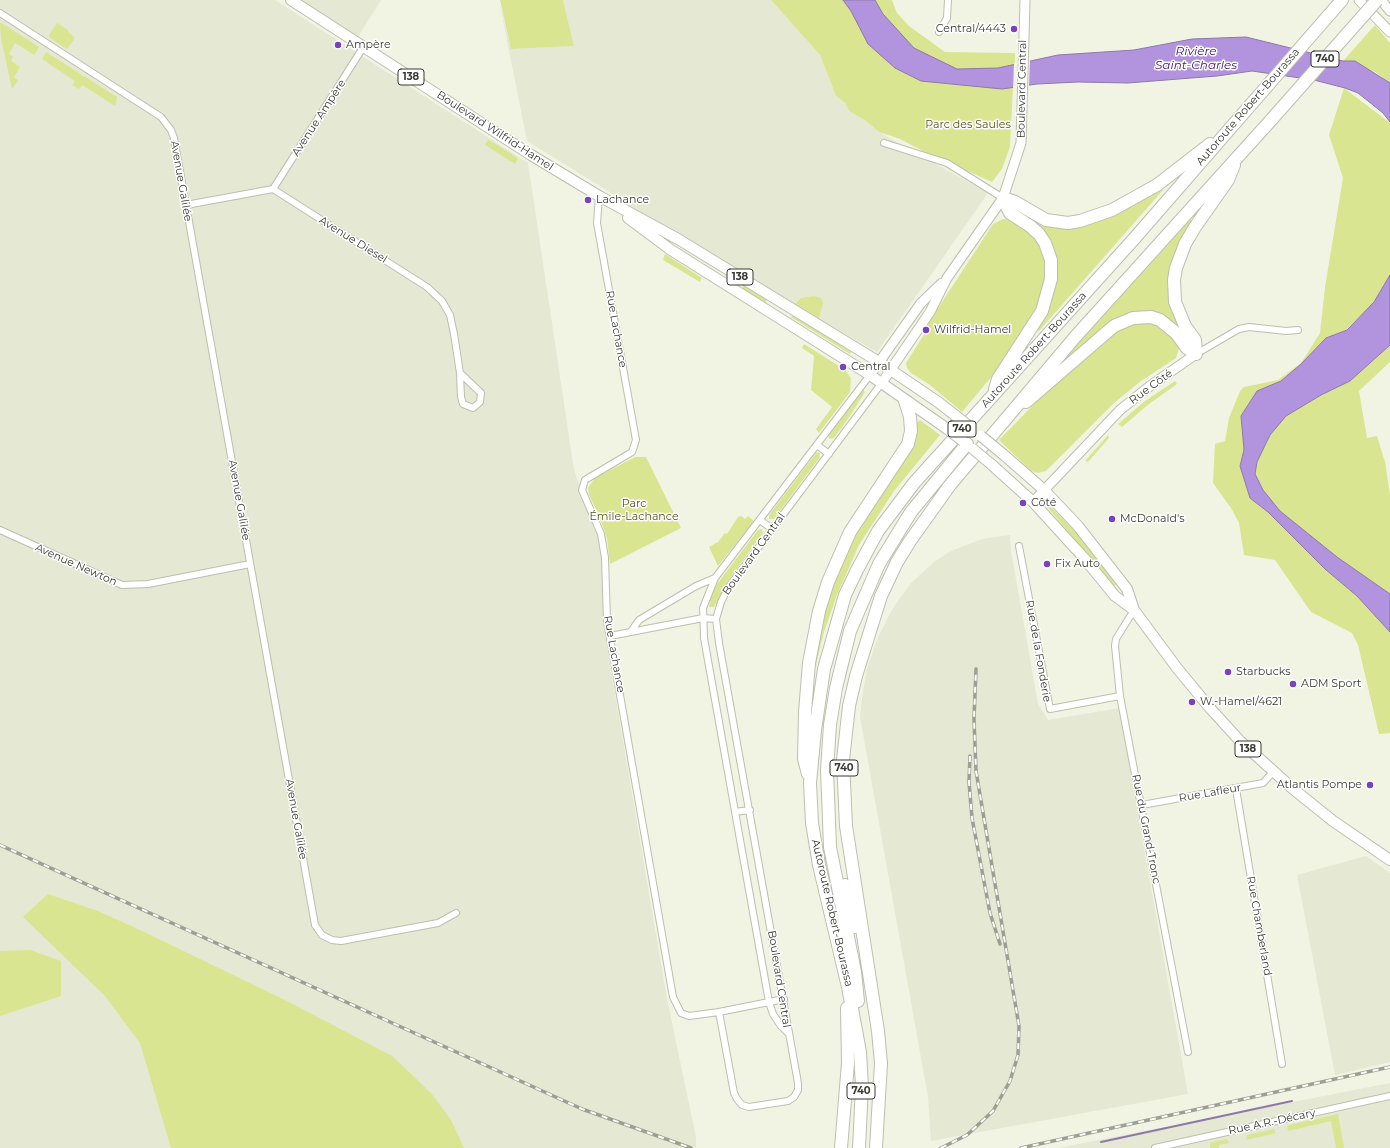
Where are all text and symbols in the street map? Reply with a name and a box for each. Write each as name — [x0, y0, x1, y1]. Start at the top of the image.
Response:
place label: Central/4443 — [936, 22, 1006, 36]
marker: Central/4443 — [1009, 24, 1019, 34]
place label: Ampère — [346, 38, 391, 52]
marker: Ampère — [333, 40, 343, 50]
street label: Boulevard Central — [1015, 40, 1029, 138]
water label: Rivière Saint-Charles — [1155, 44, 1237, 72]
street label: Autoroute Robert-Bourassa — [1193, 46, 1303, 168]
road number: 740 — [1311, 51, 1339, 67]
road number: 138 — [398, 69, 424, 85]
street label: Avenue Ampère — [289, 77, 349, 159]
street label: Boulevard Wilfrid-Hamel — [434, 88, 556, 174]
park label: Parc des Saules — [925, 118, 1011, 132]
street label: Avenue Galilée — [167, 140, 195, 222]
place label: Lachance — [596, 193, 649, 207]
marker: Lachance — [583, 195, 593, 205]
street label: Avenue Diesel — [316, 214, 390, 266]
road number: 138 — [727, 269, 753, 285]
street label: Rue Lachance — [603, 289, 629, 369]
street label: Autoroute Robert-Bourassa — [979, 289, 1089, 411]
place label: Wilfrid-Hamel — [934, 323, 1011, 337]
marker: Wilfrid-Hamel — [921, 325, 931, 335]
place label: Central — [851, 360, 891, 374]
marker: Central — [838, 362, 848, 372]
street label: Rue Côté — [1127, 367, 1175, 407]
road number: 740 — [948, 421, 976, 437]
street label: Avenue Galilée — [225, 459, 253, 541]
place label: Côté — [1031, 496, 1056, 510]
park label: Parc Émile-Lachance — [589, 497, 679, 523]
marker: Côté — [1018, 498, 1028, 508]
street label: Boulevard Central — [720, 510, 788, 598]
place label: McDonald's — [1120, 512, 1185, 526]
marker: McDonald's — [1107, 514, 1117, 524]
street label: Avenue Newton — [33, 541, 119, 589]
place label: Fix Auto — [1055, 557, 1100, 571]
marker: Fix Auto — [1042, 559, 1052, 569]
street label: Rue de la Fonderie — [1023, 599, 1053, 703]
street label: Rue Lachance — [601, 614, 627, 694]
place label: Starbucks — [1236, 665, 1291, 679]
marker: Starbucks — [1223, 667, 1233, 677]
place label: ADM Sport — [1301, 677, 1362, 691]
marker: ADM Sport — [1288, 679, 1298, 689]
place label: W.-Hamel/4621 — [1200, 695, 1282, 709]
marker: W.-Hamel/4621 — [1187, 697, 1197, 707]
road number: 138 — [1235, 741, 1261, 757]
road number: 740 — [830, 760, 858, 776]
street label: Rue du Grand-Tronc — [1129, 773, 1163, 885]
street label: Avenue Galilée — [282, 778, 310, 860]
place label: Atlantis Pompe — [1277, 778, 1362, 792]
marker: Atlantis Pompe — [1365, 780, 1375, 790]
street label: Rue Lafleur — [1178, 781, 1242, 805]
street label: Autoroute Robert-Bourassa — [809, 838, 855, 988]
street label: Rue Chamberland — [1244, 875, 1274, 977]
street label: Boulevard Central — [765, 929, 793, 1029]
road number: 740 — [847, 1083, 875, 1099]
street label: Rue A.R.-Décary — [1227, 1106, 1317, 1138]

